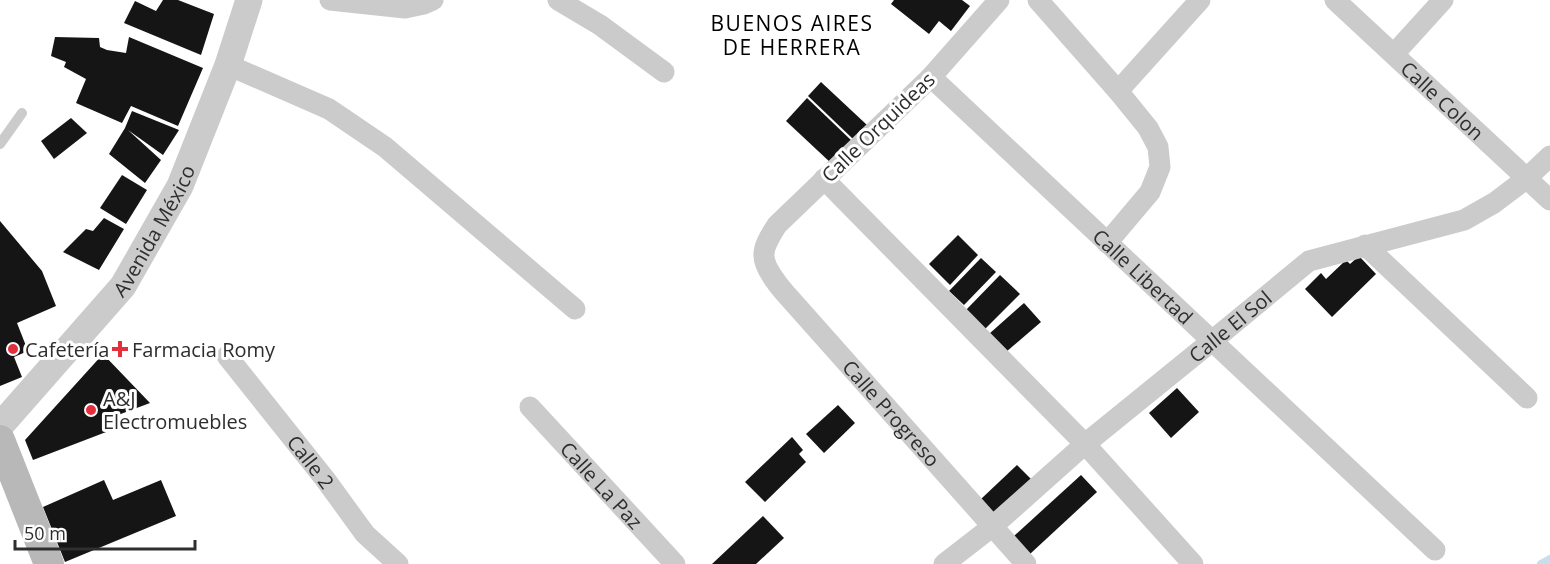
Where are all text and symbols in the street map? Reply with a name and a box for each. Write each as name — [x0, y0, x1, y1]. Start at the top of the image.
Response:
district label: BUENOS AIRES DE HERRERA — [711, 9, 873, 61]
street label: Calle Colon — [1395, 55, 1490, 146]
street label: Calle Orquideas — [816, 66, 940, 188]
street label: Avenida México — [107, 161, 201, 302]
street label: Calle Libertad — [1087, 222, 1199, 330]
street label: Calle El Sol — [1183, 284, 1277, 368]
place label: Cafetería — [25, 336, 109, 363]
place label: Farmacia Romy — [132, 336, 276, 363]
marker: Cafetería — [6, 342, 20, 356]
marker: Farmacia Romy — [113, 342, 127, 356]
street label: Calle Progreso — [837, 354, 946, 472]
place label: A&J Electromuebles — [103, 385, 247, 435]
marker: A&J Electromuebles — [84, 403, 98, 417]
street label: Calle 2 — [281, 429, 341, 494]
street label: Calle La Paz — [555, 435, 649, 534]
scale bar — [15, 513, 195, 551]
text: 50 m — [24, 521, 66, 545]

